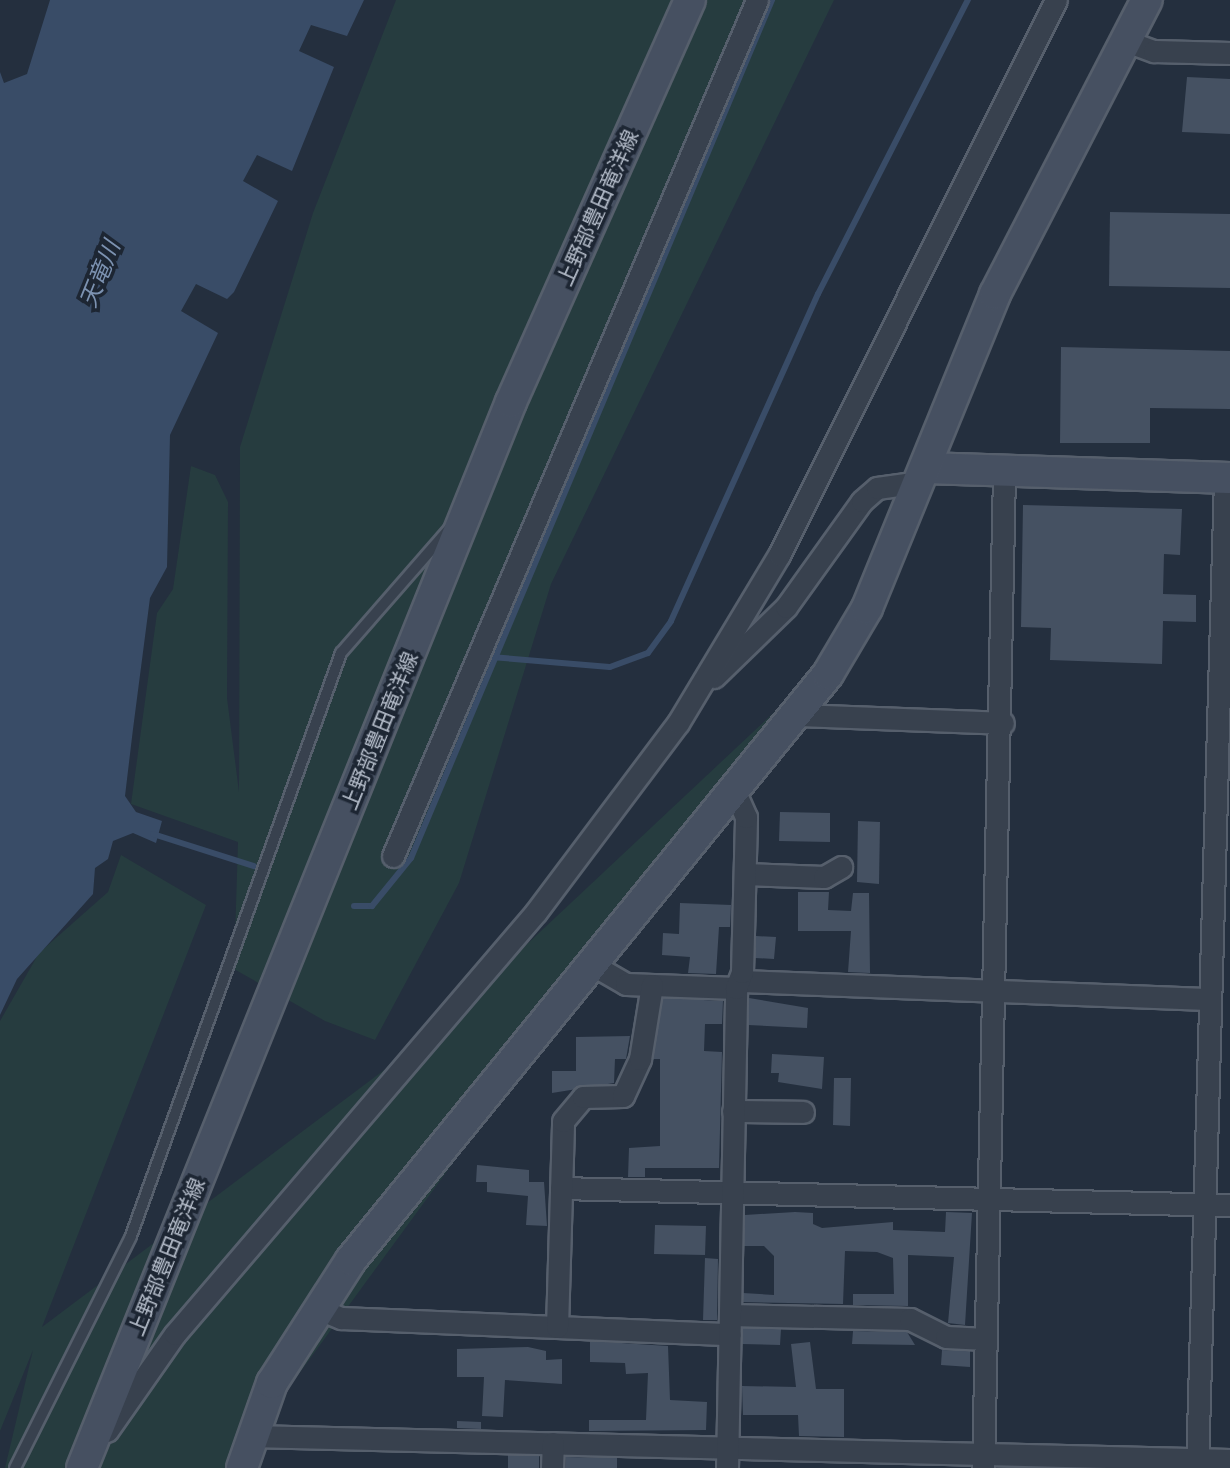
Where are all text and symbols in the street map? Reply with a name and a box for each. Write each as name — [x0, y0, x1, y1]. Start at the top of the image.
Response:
street label: 上野部豊田竜洋線 — [552, 126, 644, 290]
water label: 天竜川 — [74, 237, 126, 311]
street label: 上野部豊田竜洋線 — [337, 648, 423, 814]
street label: 上野部豊田竜洋線 — [124, 1174, 210, 1340]

